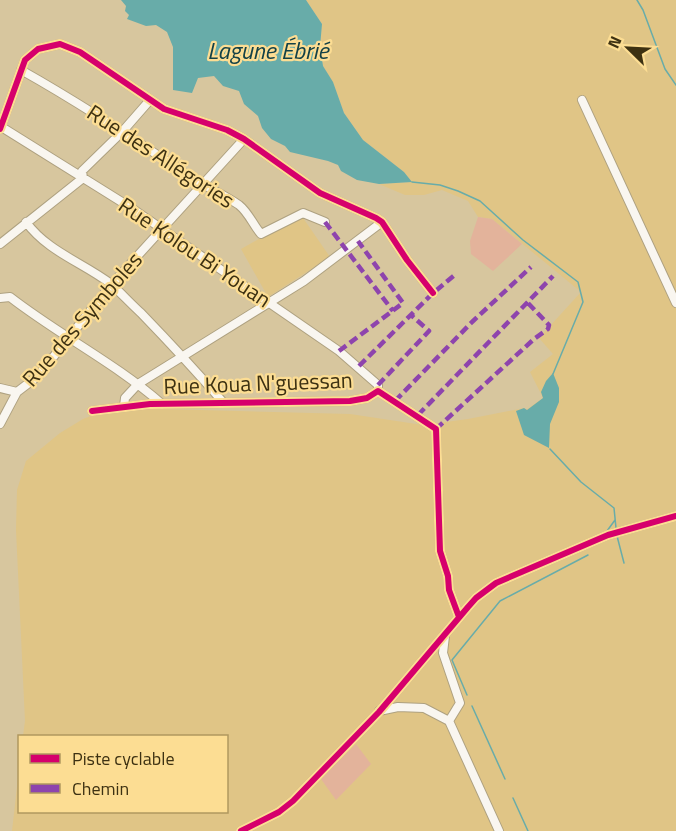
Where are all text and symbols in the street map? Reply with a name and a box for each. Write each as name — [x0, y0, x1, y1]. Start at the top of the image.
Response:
north arrow — [598, 18, 658, 78]
water label: Lagune Ébrié — [207, 32, 331, 68]
text: N — [601, 32, 628, 52]
street label: Rue des Allégories — [80, 95, 242, 217]
street label: Rue Kolou Bi Youan — [112, 188, 278, 316]
street label: Rue des Symboles — [14, 244, 150, 394]
street label: Rue Koua N'guessan — [163, 363, 353, 403]
legend — [18, 735, 228, 813]
text: Piste cyclable — [72, 745, 174, 772]
text: Chemin — [72, 775, 129, 802]

